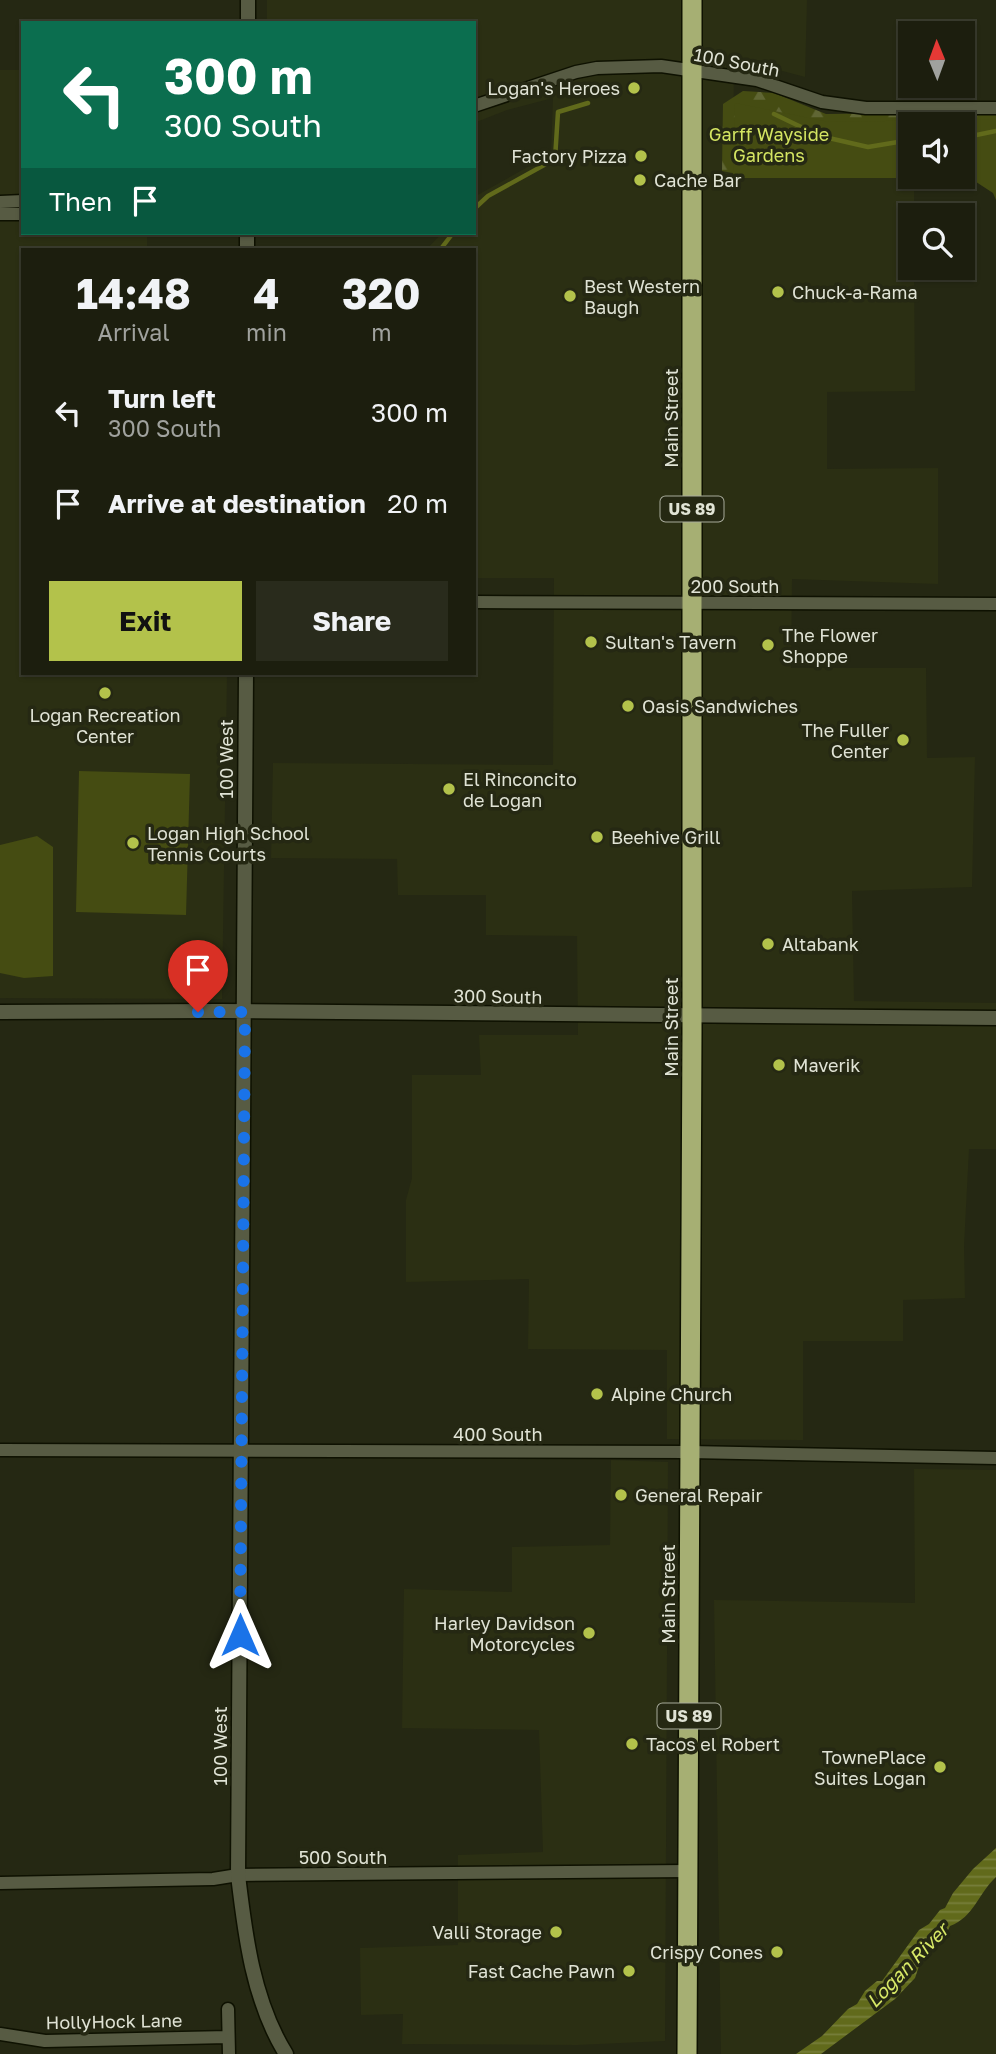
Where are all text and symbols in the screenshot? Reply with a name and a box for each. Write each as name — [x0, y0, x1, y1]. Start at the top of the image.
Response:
north arrow — [898, 21, 975, 98]
map controls — [898, 21, 975, 280]
street label: 100 South — [692, 43, 782, 81]
text: 300 m — [164, 46, 313, 105]
icon: left — [49, 49, 140, 140]
place label: Logan's Heroes — [487, 77, 620, 99]
marker: Logan's Heroes — [626, 80, 642, 96]
text: 300 South — [164, 106, 322, 144]
button: sound — [898, 112, 975, 189]
park label: Garff Wayside Gardens — [709, 123, 829, 166]
place label: Factory Pizza — [511, 145, 627, 167]
marker: Factory Pizza — [633, 148, 649, 164]
place label: Cache Bar — [654, 169, 741, 191]
marker: Cache Bar — [632, 172, 648, 188]
icon: arrive — [126, 182, 164, 220]
text: Then — [49, 186, 112, 217]
button: search — [898, 203, 975, 280]
text: 14:48 — [76, 268, 191, 318]
text: 4 — [253, 268, 280, 318]
text: 320 — [342, 268, 421, 318]
place label: Best Western Baugh — [584, 275, 700, 318]
place label: Chuck-a-Rama — [792, 281, 918, 303]
marker: Chuck-a-Rama — [770, 284, 786, 300]
marker: Best Western Baugh — [562, 288, 578, 304]
text: Arrival — [98, 318, 170, 346]
text: min — [246, 318, 287, 346]
text: m — [371, 318, 392, 346]
street label: Main Street — [660, 368, 682, 468]
text: Turn left — [108, 383, 216, 414]
icon: left — [49, 394, 87, 432]
text: 300 m — [371, 397, 448, 428]
text: 300 South — [108, 414, 222, 442]
icon: arrive — [49, 485, 87, 523]
text: Arrive at destination — [108, 488, 366, 519]
text: 20 m — [387, 488, 448, 519]
road number: US 89 — [660, 496, 724, 522]
street label: 200 South — [691, 575, 779, 597]
button: Exit — [49, 581, 242, 661]
button: Share — [256, 581, 448, 661]
place label: The Flower Shoppe — [782, 624, 878, 667]
place label: Sultan's Tavern — [605, 631, 737, 653]
marker: Sultan's Tavern — [583, 634, 599, 650]
marker: The Flower Shoppe — [760, 637, 776, 653]
marker: Logan Recreation Center — [97, 685, 113, 701]
place label: Oasis Sandwiches — [642, 695, 798, 717]
marker: Oasis Sandwiches — [620, 698, 636, 714]
place label: Logan Recreation Center — [29, 704, 181, 747]
street label: 100 West — [215, 719, 237, 799]
place label: The Fuller Center — [801, 719, 889, 762]
marker: The Fuller Center — [895, 732, 911, 748]
place label: El Rinconcito de Logan — [463, 768, 577, 811]
marker: El Rinconcito de Logan — [441, 781, 457, 797]
place label: Logan High School Tennis Courts — [147, 822, 310, 865]
place label: Beehive Grill — [611, 826, 721, 848]
marker: Beehive Grill — [589, 829, 605, 845]
marker: Logan High School Tennis Courts — [125, 835, 141, 851]
place label: Altabank — [782, 933, 859, 955]
marker: Altabank — [760, 936, 776, 952]
pin — [168, 940, 228, 1012]
icon: arrive — [179, 951, 217, 989]
street label: Main Street — [660, 977, 682, 1077]
street label: 300 South — [453, 984, 543, 1008]
place label: Maverik — [793, 1054, 860, 1076]
marker: Maverik — [771, 1057, 787, 1073]
place label: Alpine Church — [611, 1383, 732, 1405]
marker: Alpine Church — [589, 1386, 605, 1402]
street label: 400 South — [453, 1423, 543, 1445]
place label: General Repair — [635, 1484, 763, 1506]
marker: General Repair — [613, 1487, 629, 1503]
street label: Main Street — [657, 1544, 679, 1644]
position arrow — [203, 1598, 277, 1672]
place label: Harley Davidson Motorcycles — [434, 1612, 575, 1655]
marker: Harley Davidson Motorcycles — [581, 1625, 597, 1641]
road number: US 89 — [658, 1704, 720, 1728]
street label: 100 West — [209, 1706, 231, 1786]
place label: Tacos el Robert — [646, 1733, 780, 1755]
marker: Tacos el Robert — [624, 1736, 640, 1752]
place label: TownePlace Suites Logan — [814, 1746, 926, 1789]
marker: TownePlace Suites Logan — [932, 1759, 948, 1775]
street label: 500 South — [299, 1846, 387, 1868]
water label: Logan River — [861, 1916, 954, 2012]
place label: Valli Storage — [432, 1921, 542, 1943]
marker: Valli Storage — [548, 1924, 564, 1940]
place label: Crispy Cones — [650, 1941, 763, 1963]
marker: Crispy Cones — [769, 1944, 785, 1960]
place label: Fast Cache Pawn — [468, 1960, 615, 1982]
marker: Fast Cache Pawn — [621, 1963, 637, 1979]
street label: HollyHock Lane — [45, 2009, 183, 2033]

